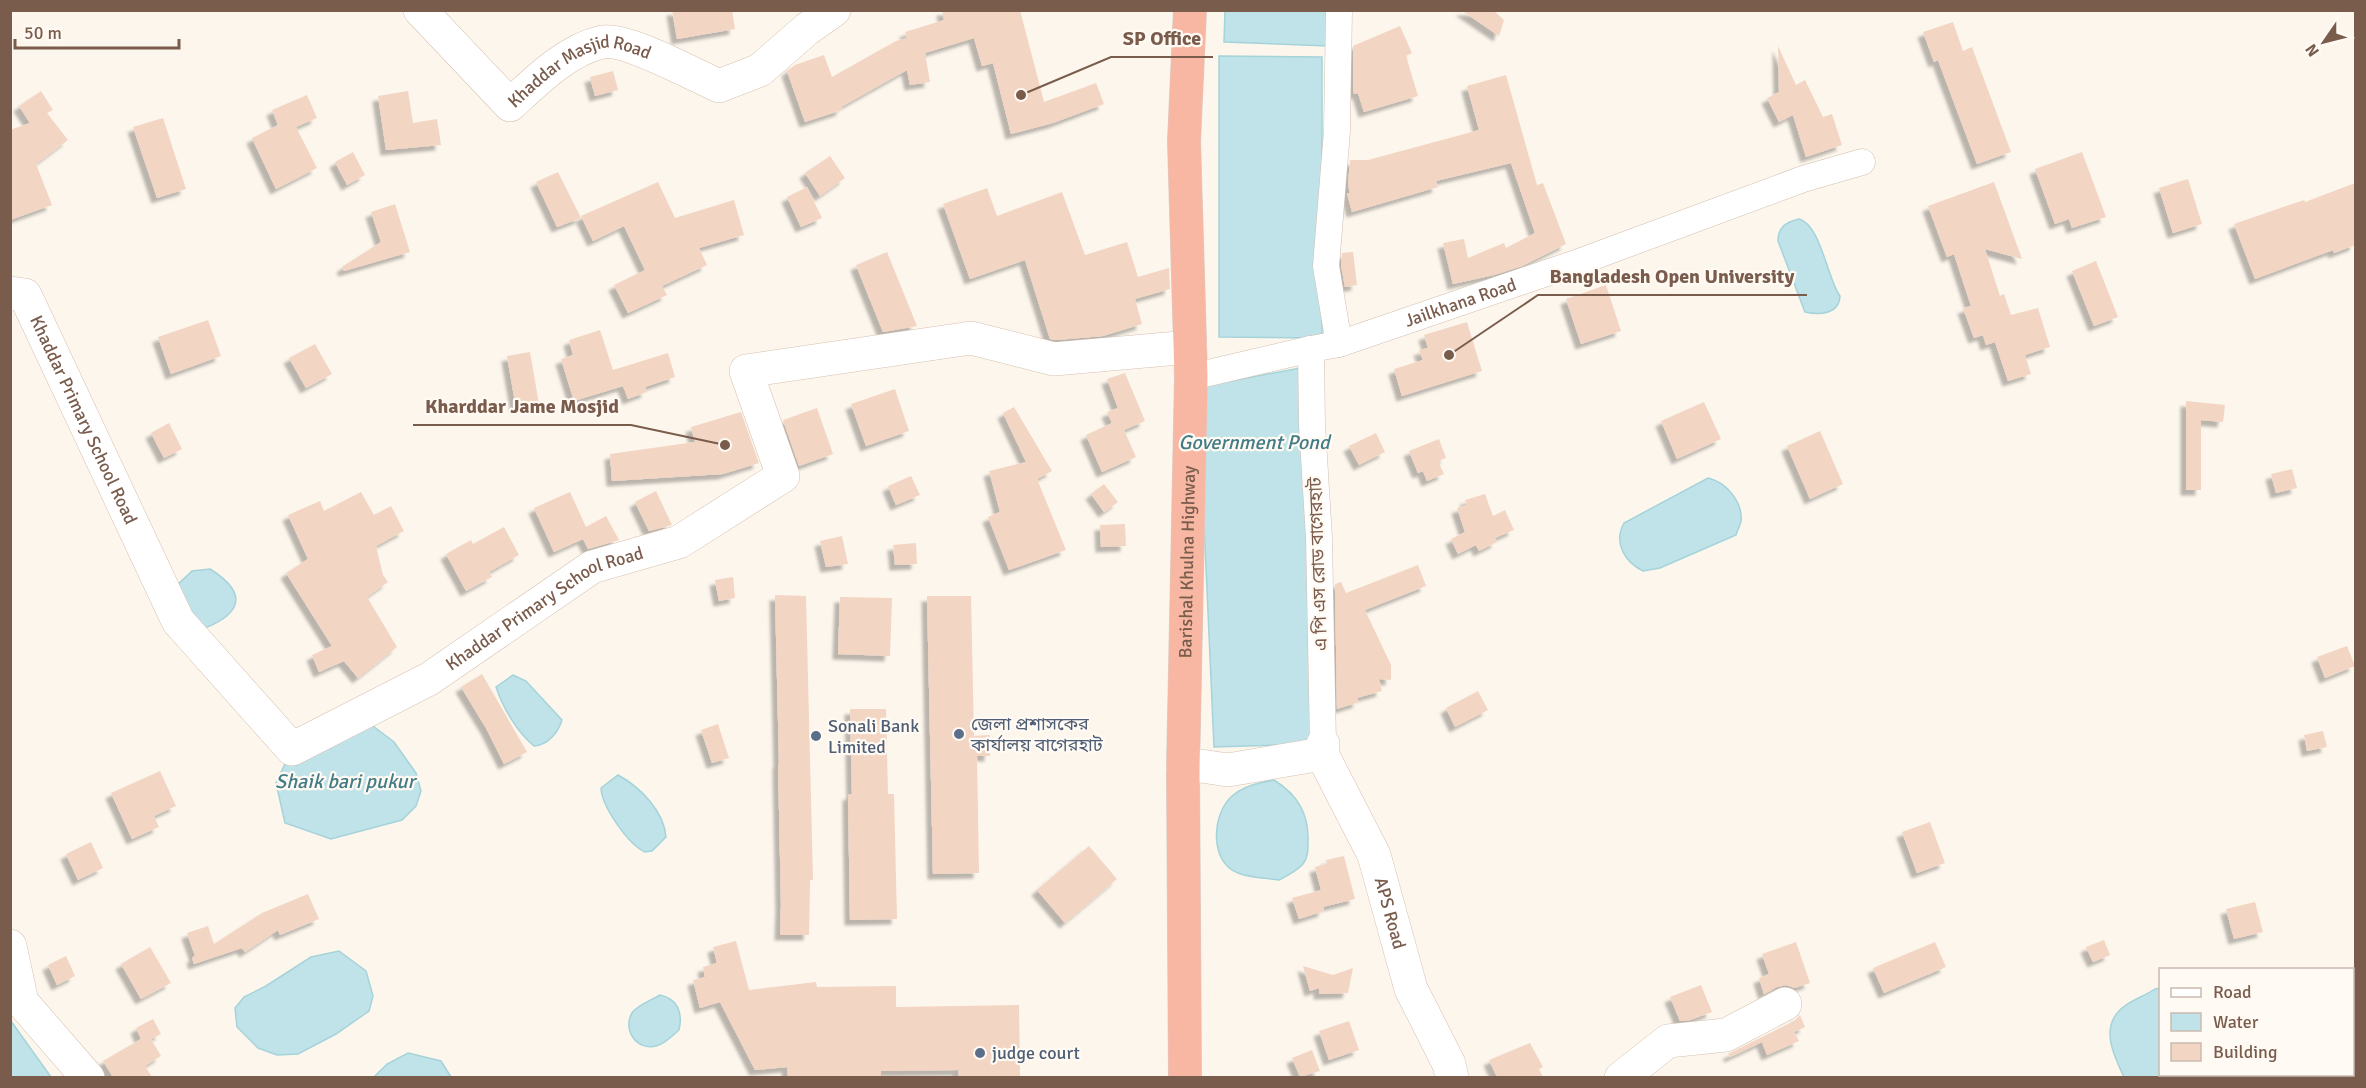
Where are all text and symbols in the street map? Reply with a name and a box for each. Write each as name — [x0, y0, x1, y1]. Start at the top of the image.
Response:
scale bar — [15, 12, 178, 50]
north arrow — [2294, 12, 2354, 72]
callout: SP Office — [1111, 19, 1213, 57]
text: 50 m — [24, 22, 62, 44]
text: SP Office — [1123, 26, 1201, 51]
street label: Khaddar Masjid Road — [503, 30, 654, 112]
text: N — [2301, 40, 2324, 60]
callout: Bangladesh Open University — [1538, 257, 1807, 295]
text: Bangladesh Open University — [1550, 264, 1794, 289]
street label: Jailkhana Road — [1402, 273, 1519, 332]
street label: Khaddar Primary School Road — [25, 312, 142, 528]
callout: Kharddar Jame Mosjid — [413, 387, 631, 425]
text: Kharddar Jame Mosjid — [425, 394, 619, 419]
water label: Government Pond — [1178, 430, 1332, 455]
street label: Barishal Khulna Highway — [1174, 465, 1200, 659]
street label: এ পি এস রোড বাগেরহাট — [1304, 476, 1332, 651]
street label: Khaddar Primary School Road — [441, 542, 646, 675]
place label: জেলা প্রশাসকের কার্যালয় বাগেরহাট — [970, 713, 1104, 756]
place label: Sonali Bank Limited — [828, 715, 919, 758]
marker: জেলা প্রশাসকের কার্যালয় বাগেরহাট — [952, 727, 966, 741]
marker: Sonali Bank Limited — [809, 729, 823, 743]
water label: Shaik bari pukur — [275, 769, 418, 794]
street label: APS Road — [1370, 875, 1410, 952]
legend — [2159, 968, 2354, 1076]
text: Road — [2213, 981, 2252, 1003]
text: Water — [2213, 1011, 2259, 1033]
text: Building — [2213, 1041, 2277, 1063]
place label: judge court — [992, 1042, 1080, 1064]
marker: judge court — [973, 1046, 987, 1060]

